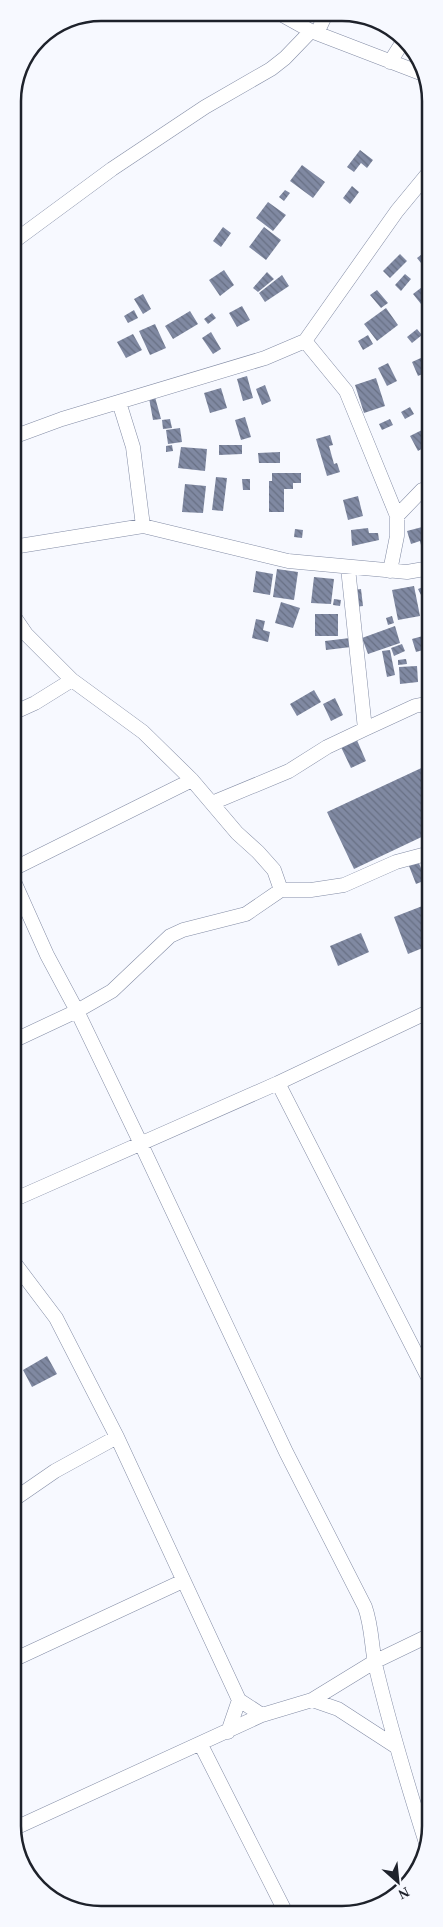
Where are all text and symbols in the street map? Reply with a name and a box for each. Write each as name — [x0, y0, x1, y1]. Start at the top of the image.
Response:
north arrow — [373, 1857, 423, 1907]
text: N — [396, 1884, 412, 1902]

